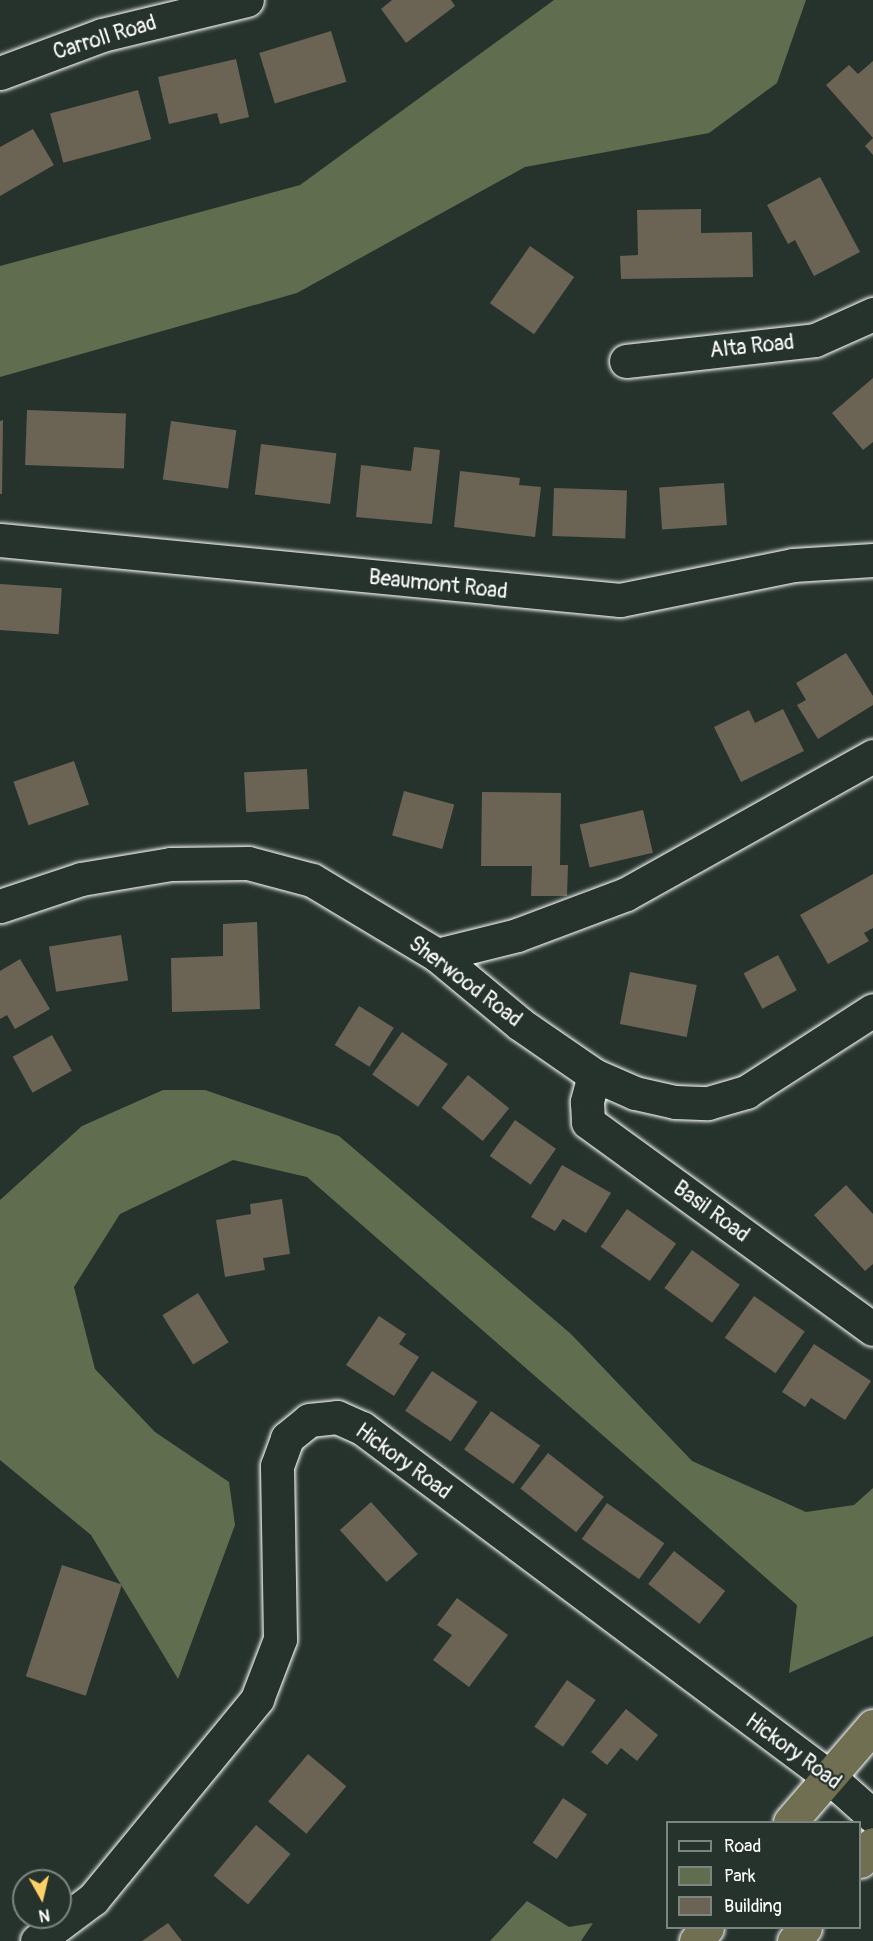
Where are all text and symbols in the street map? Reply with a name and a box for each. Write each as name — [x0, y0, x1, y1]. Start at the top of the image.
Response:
street label: Carroll Road — [50, 10, 160, 66]
street label: Alta Road — [708, 330, 796, 364]
street label: Beaumont Road — [367, 565, 509, 605]
street label: Sherwood Road — [403, 931, 527, 1033]
street label: Basil Road — [668, 1176, 754, 1248]
street label: Hickory Road — [350, 1419, 456, 1505]
street label: Hickory Road — [740, 1709, 846, 1795]
legend — [666, 1821, 861, 1929]
text: Road — [724, 1835, 761, 1858]
text: Park — [724, 1865, 756, 1888]
north arrow — [12, 1869, 72, 1929]
text: Building — [724, 1895, 782, 1918]
text: N — [37, 1904, 51, 1925]

